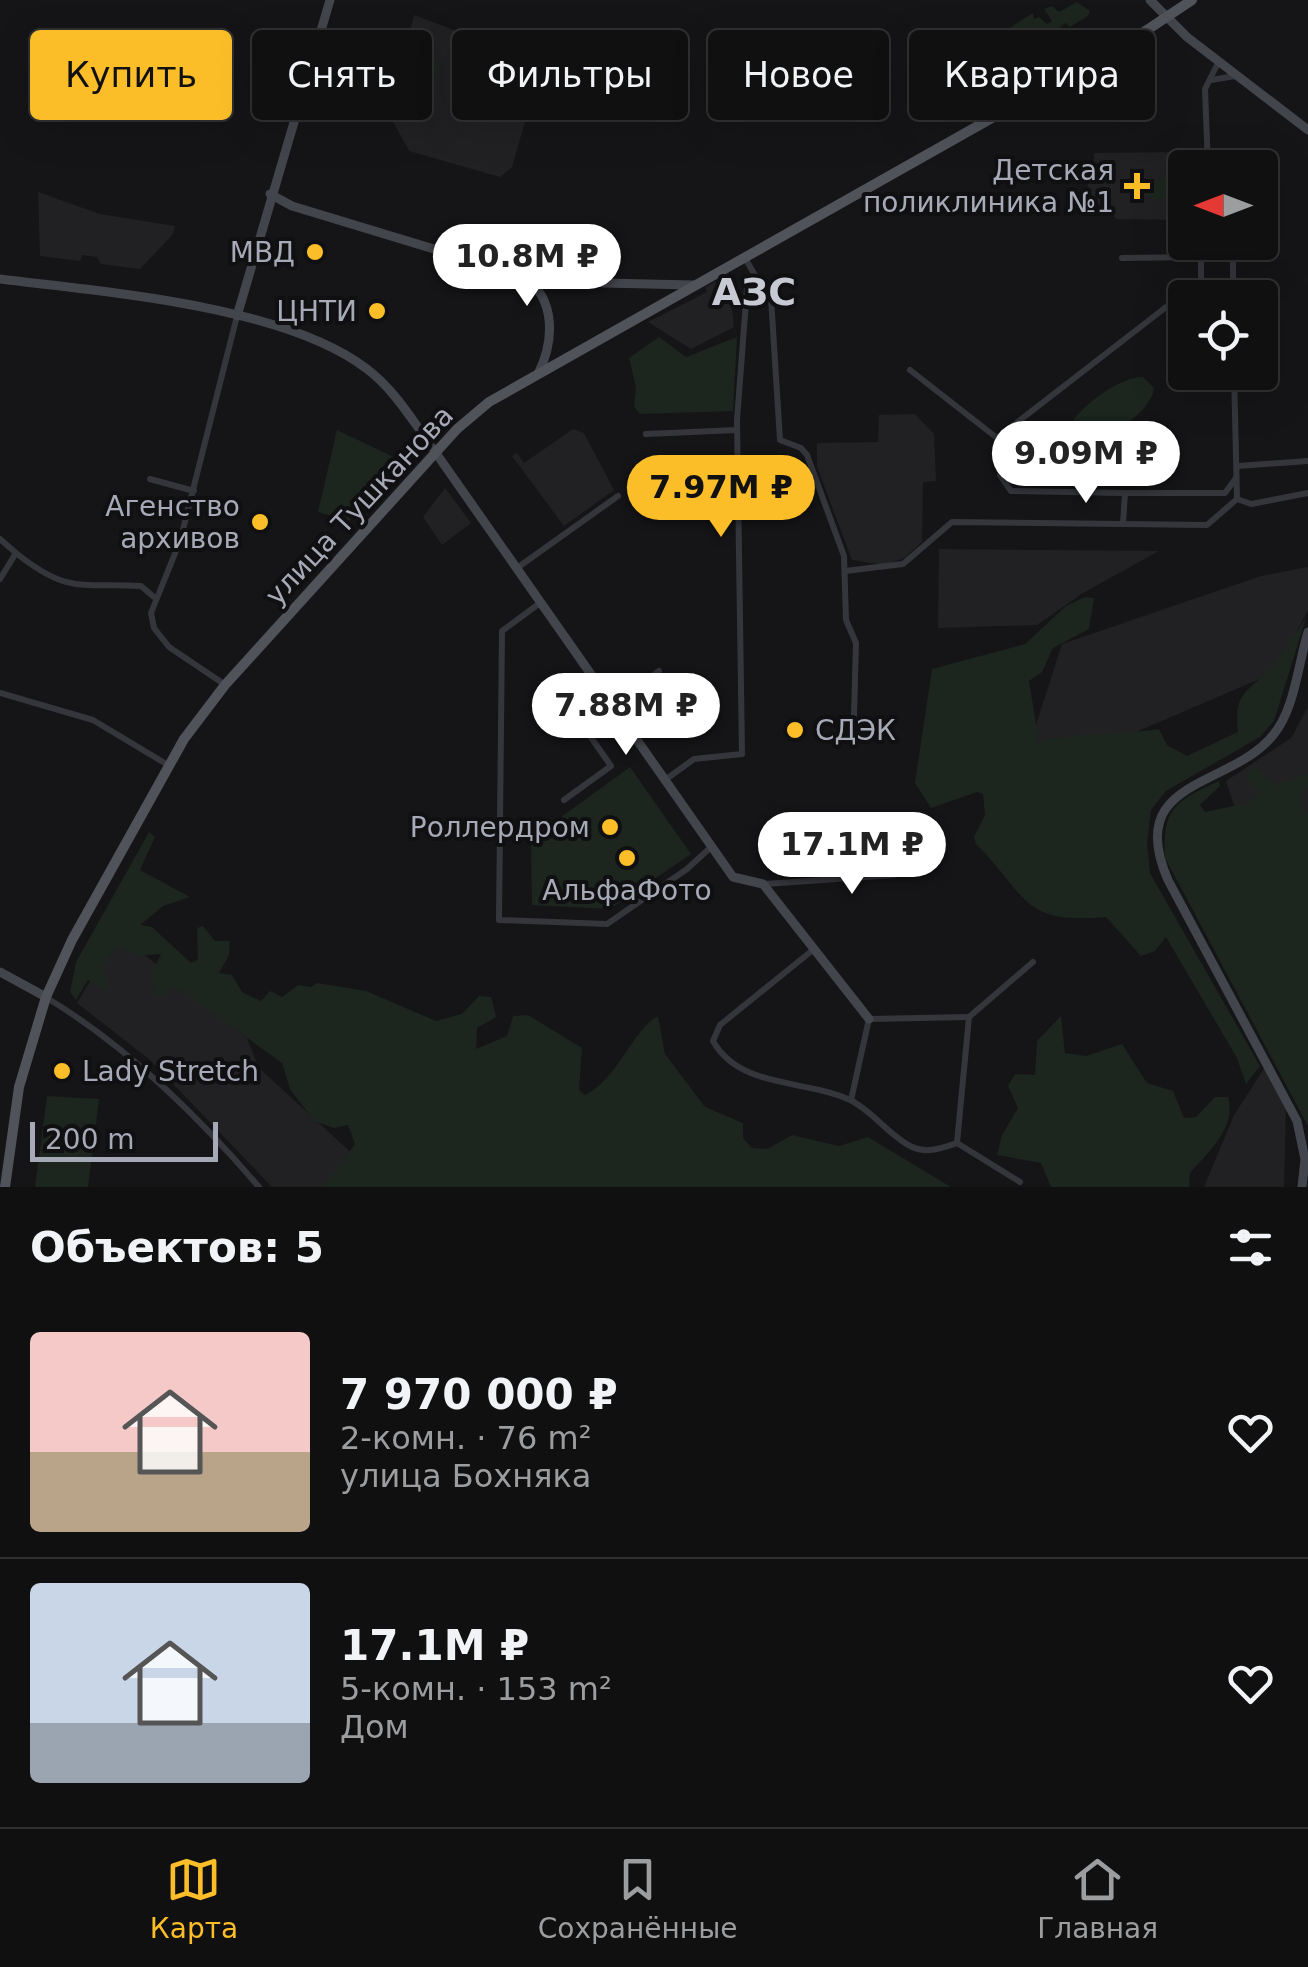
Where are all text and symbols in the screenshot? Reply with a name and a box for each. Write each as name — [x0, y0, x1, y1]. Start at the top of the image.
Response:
chip: Купить — [30, 30, 232, 120]
chip: Снять — [252, 30, 432, 120]
chip: Фильтры — [452, 30, 688, 120]
chip: Новое — [708, 30, 889, 120]
chip: Квартира — [909, 30, 1155, 120]
north arrow — [1168, 150, 1278, 260]
map controls — [1168, 150, 1278, 390]
place label: Детская поликлиника №1 — [863, 154, 1114, 219]
marker: Детская поликлиника №1 — [1124, 173, 1150, 199]
pin: 10.8M ₽ — [435, 224, 619, 309]
place label: МВД — [230, 236, 295, 269]
text: 10.8M ₽ — [455, 237, 599, 275]
marker: МВД — [304, 241, 326, 263]
district label: АЗС — [712, 270, 796, 314]
button: locate — [1168, 280, 1278, 390]
place label: ЦНТИ — [276, 295, 357, 328]
marker: ЦНТИ — [366, 300, 388, 322]
street label: улица Тушканова — [259, 399, 460, 612]
pin: 9.09M ₽ — [994, 421, 1178, 506]
text: 9.09M ₽ — [1014, 434, 1158, 472]
pin: 7.97M ₽ — [629, 455, 813, 540]
text: 7.97M ₽ — [649, 468, 793, 506]
place label: Агенство архивов — [105, 490, 240, 555]
marker: Агенство архивов — [249, 511, 271, 533]
pin: 7.88M ₽ — [534, 673, 718, 758]
text: 7.88M ₽ — [554, 686, 698, 724]
place label: СДЭК — [815, 714, 896, 747]
marker: СДЭК — [784, 719, 806, 741]
place label: Роллердром — [410, 811, 590, 844]
pin: 17.1M ₽ — [760, 812, 944, 897]
marker: Роллердром — [599, 816, 621, 838]
text: 17.1M ₽ — [780, 825, 924, 863]
marker: АльфаФото — [616, 847, 638, 869]
place label: АльфаФото — [542, 874, 712, 907]
place label: Lady Stretch — [82, 1055, 259, 1088]
marker: Lady Stretch — [51, 1060, 73, 1082]
scale bar — [30, 1117, 218, 1162]
text: 200 m — [45, 1123, 135, 1156]
icon: filters — [1223, 1220, 1278, 1275]
text: Объектов: 5 — [30, 1223, 324, 1272]
text: 7 970 000 ₽ — [340, 1370, 618, 1419]
icon: home — [110, 1372, 230, 1492]
icon: heart — [1223, 1405, 1278, 1460]
text: 2-комн. · 76 m² — [340, 1419, 591, 1457]
text: улица Бохняка — [340, 1457, 591, 1495]
text: 17.1M ₽ — [340, 1621, 529, 1670]
icon: home — [110, 1623, 230, 1743]
icon: heart — [1223, 1656, 1278, 1711]
text: 5-комн. · 153 m² — [340, 1670, 612, 1708]
text: Дом — [340, 1708, 409, 1746]
tab: Карта — [150, 1852, 238, 1945]
tab: Сохранённые — [538, 1852, 737, 1945]
tab: Главная — [1037, 1852, 1158, 1945]

